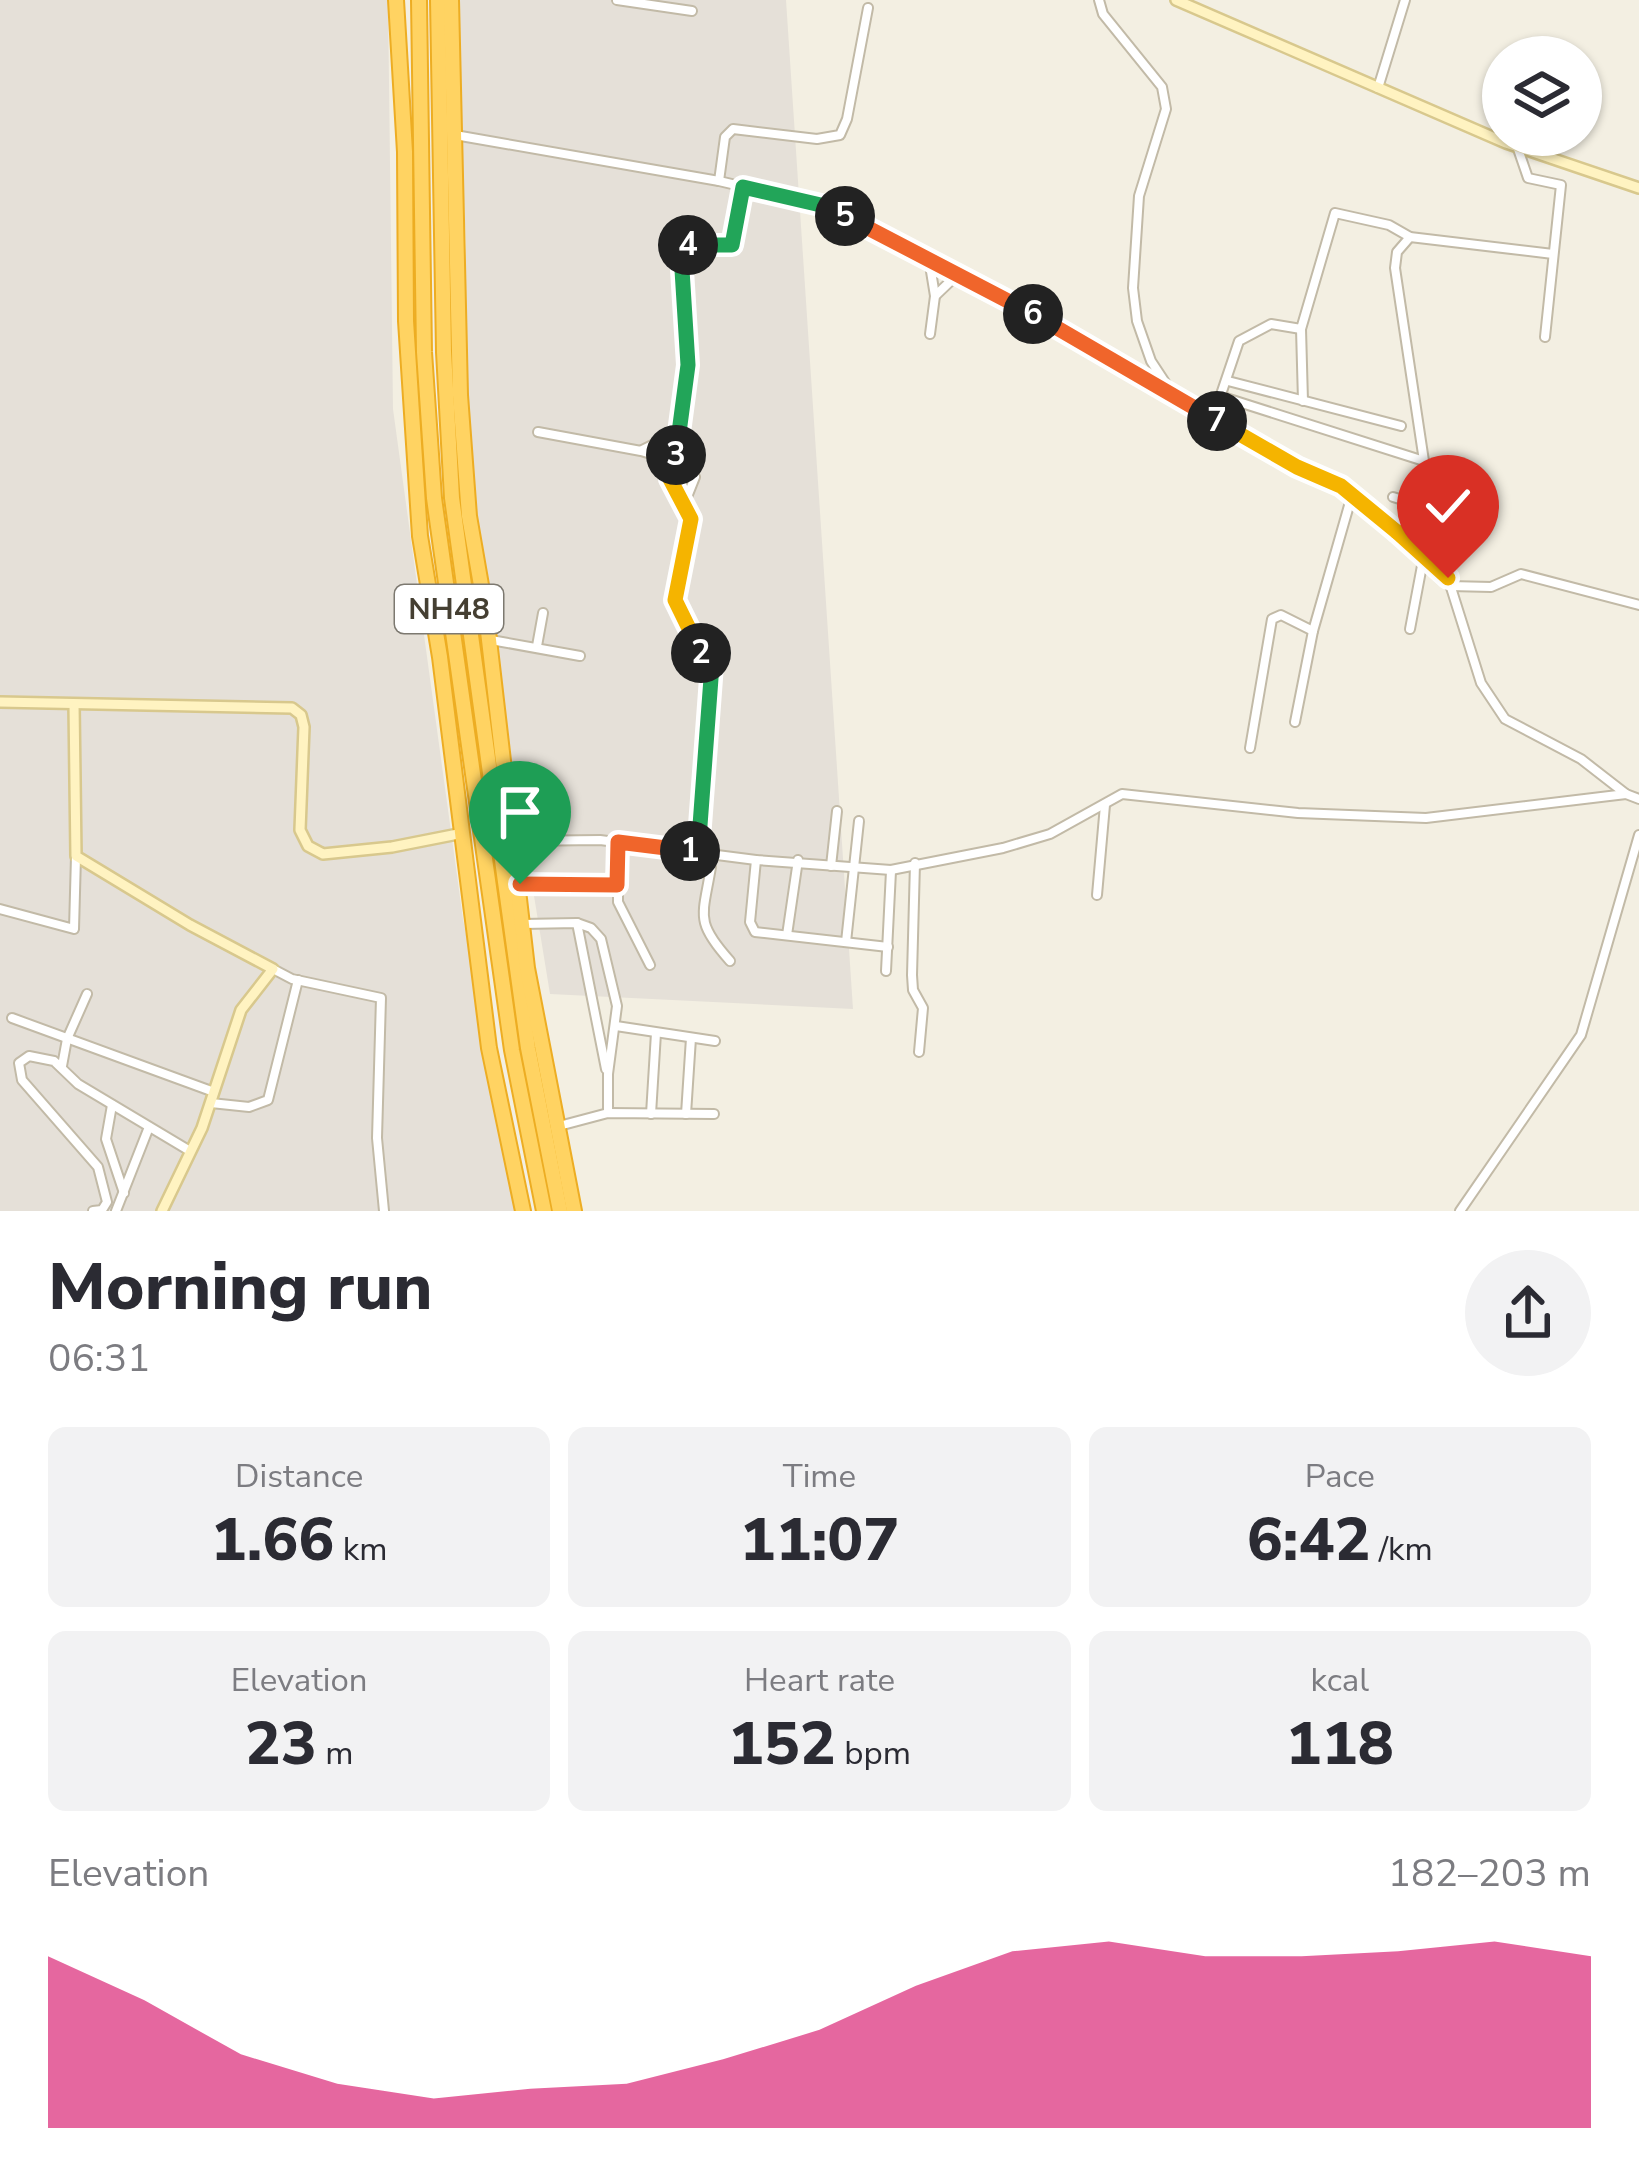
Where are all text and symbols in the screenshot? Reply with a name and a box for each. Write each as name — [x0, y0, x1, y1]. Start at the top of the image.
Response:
map controls — [1482, 36, 1602, 156]
button: layers — [1482, 36, 1602, 156]
pin: 5 — [815, 186, 875, 246]
text: 5 — [835, 193, 855, 238]
pin: 4 — [658, 215, 718, 275]
text: 4 — [678, 222, 698, 267]
pin: 6 — [1003, 284, 1063, 344]
text: 6 — [1023, 291, 1043, 336]
pin: 7 — [1187, 391, 1247, 451]
text: 7 — [1207, 398, 1227, 443]
pin: 3 — [646, 425, 706, 485]
text: 3 — [666, 432, 686, 477]
pin — [1397, 455, 1499, 578]
icon: check — [1415, 473, 1481, 539]
road number: NH48 — [395, 585, 503, 633]
pin: 2 — [671, 623, 731, 683]
text: 2 — [691, 630, 711, 675]
pin — [469, 761, 571, 884]
icon: arrive — [487, 779, 553, 845]
pin: 1 — [660, 821, 720, 881]
text: 1 — [680, 828, 700, 873]
text: Morning run — [48, 1242, 432, 1332]
button: share — [1465, 1250, 1591, 1376]
text: 06:31 — [48, 1332, 151, 1385]
text: Distance — [235, 1454, 363, 1499]
text: Time — [783, 1454, 856, 1499]
text: Pace — [1305, 1454, 1375, 1499]
text: 1.66 — [211, 1499, 334, 1581]
text: 11:07 — [740, 1499, 899, 1581]
text: 6:42 — [1247, 1499, 1370, 1581]
text: km — [334, 1527, 388, 1572]
text: /km — [1370, 1527, 1433, 1572]
text: Elevation — [231, 1658, 367, 1703]
text: Heart rate — [744, 1658, 895, 1703]
text: kcal — [1311, 1658, 1369, 1703]
text: 23 — [245, 1703, 317, 1785]
text: 152 — [728, 1703, 836, 1785]
text: 118 — [1286, 1703, 1394, 1785]
text: m — [317, 1731, 354, 1776]
text: bpm — [836, 1731, 911, 1776]
text: Elevation — [48, 1847, 209, 1900]
text: 182–203 m — [1388, 1847, 1591, 1900]

